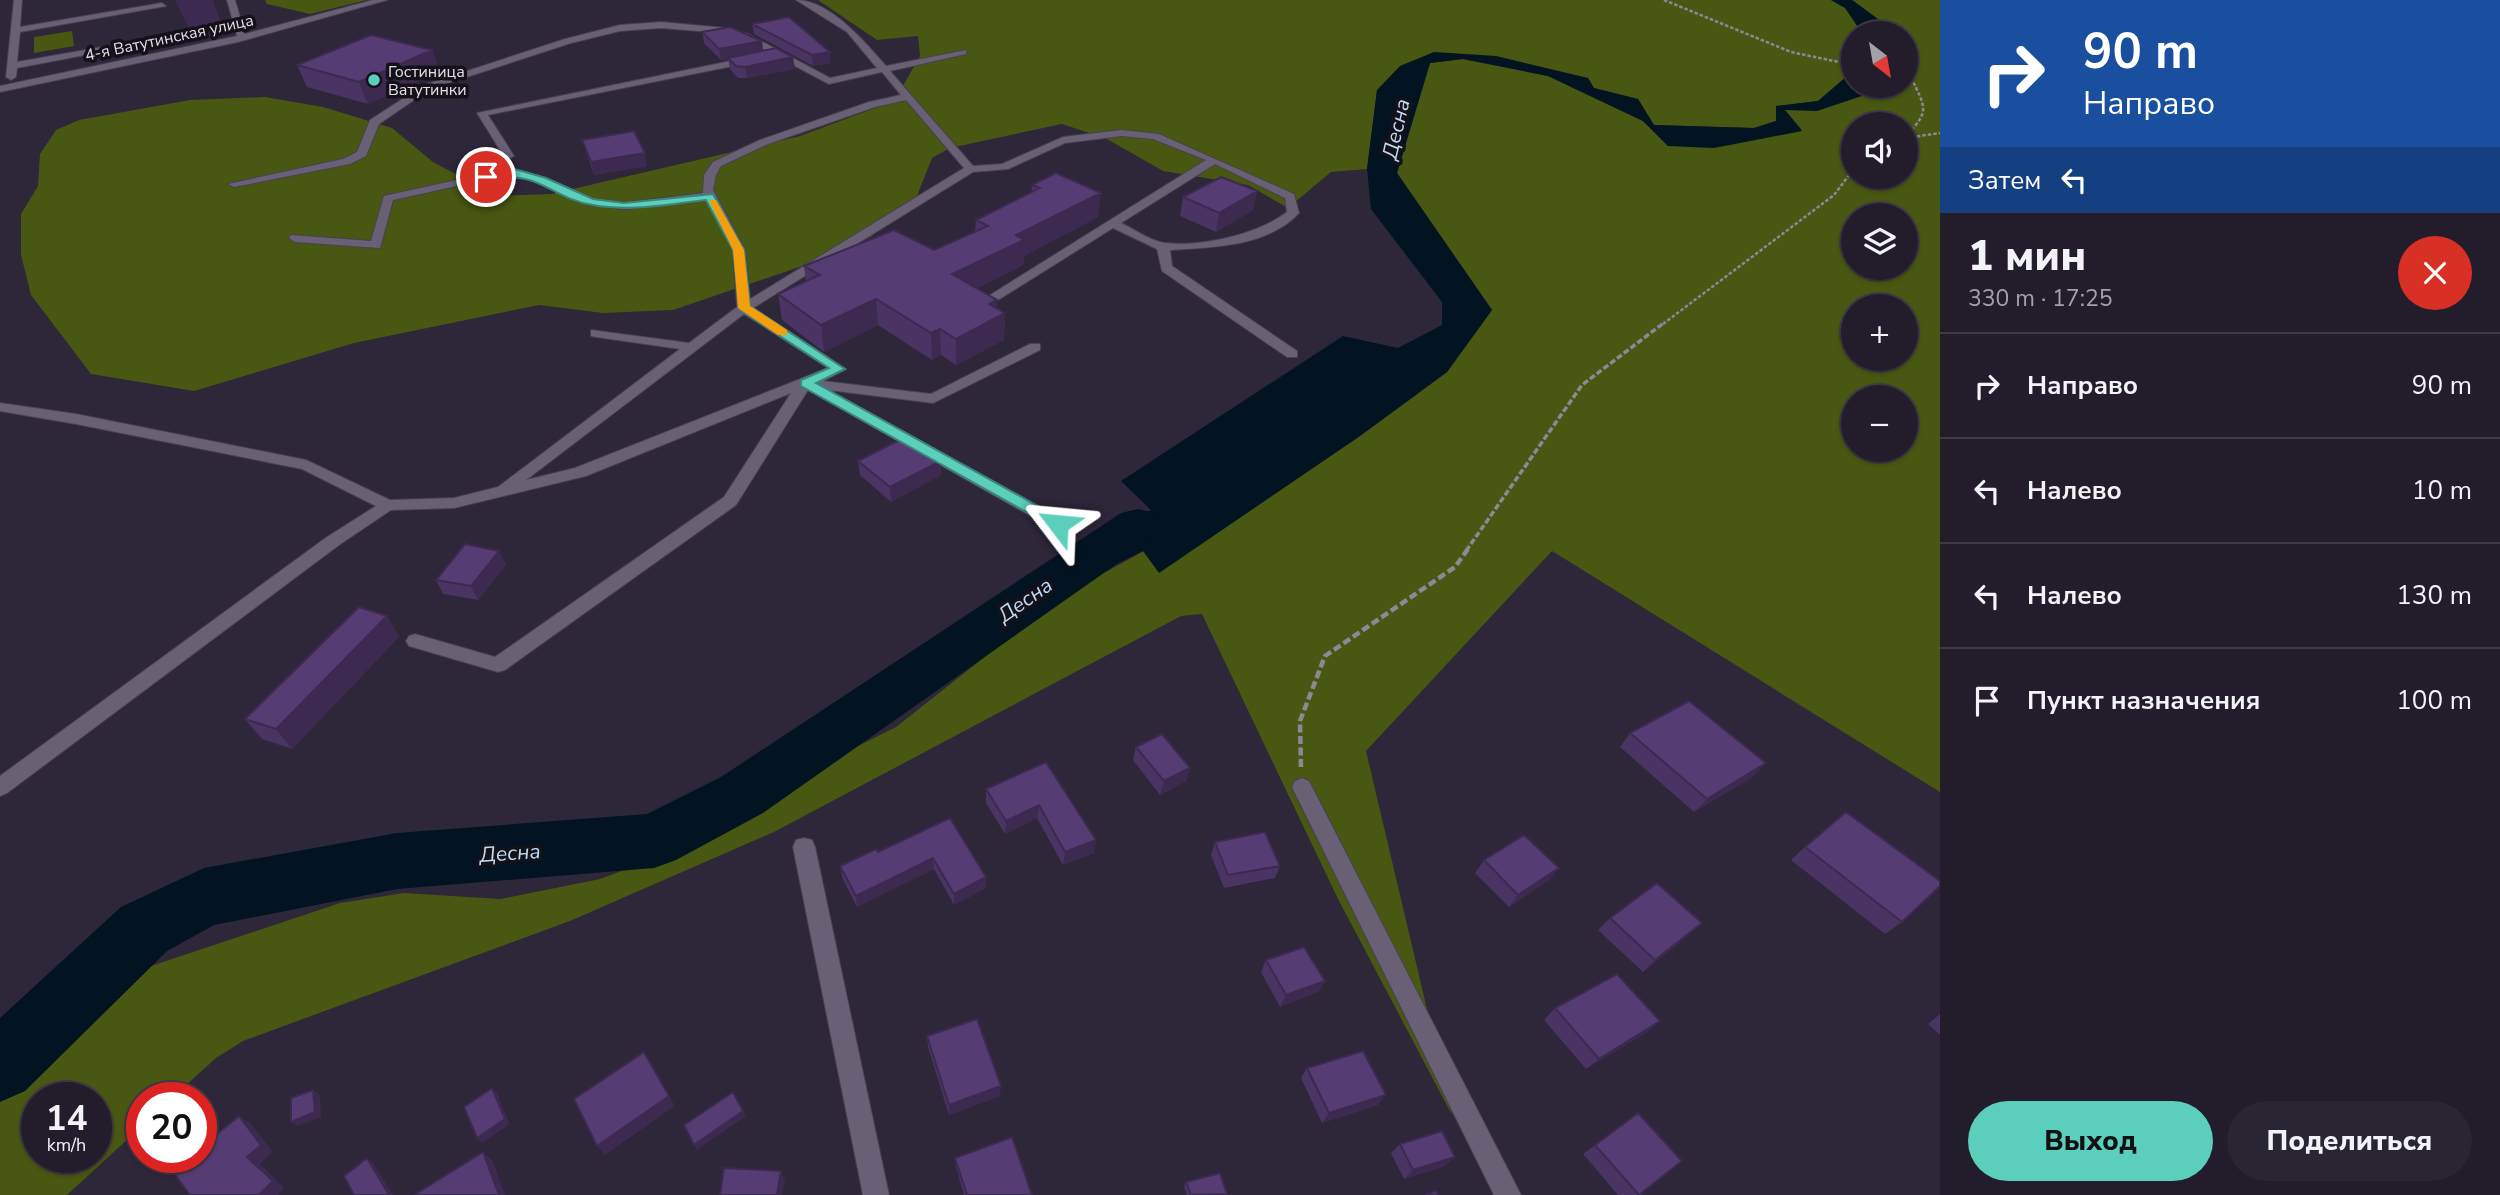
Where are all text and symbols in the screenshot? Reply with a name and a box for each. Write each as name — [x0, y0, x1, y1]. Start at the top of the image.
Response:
street label: 4-я Ватутинская улица — [83, 9, 256, 67]
text: 90 m — [2083, 18, 2198, 85]
north arrow — [1841, 21, 1918, 98]
map controls — [1841, 21, 1918, 462]
icon: right — [1968, 28, 2059, 119]
place label: Гостиница Ватутинки — [388, 61, 467, 101]
marker: Гостиница Ватутинки — [366, 72, 382, 88]
text: Направо — [2083, 82, 2215, 125]
water label: Десна — [1375, 96, 1417, 163]
button: sound — [1841, 112, 1918, 189]
pin — [456, 147, 516, 207]
icon: arrive — [467, 158, 505, 196]
icon: left — [2055, 161, 2093, 199]
text: Затем — [1968, 163, 2041, 198]
button: layers — [1841, 203, 1918, 280]
text: 1 мин — [1968, 228, 2086, 285]
button: close — [2398, 236, 2472, 310]
text: 330 m · 17:25 — [1968, 283, 2113, 314]
button: + — [1841, 294, 1918, 371]
icon: right — [1968, 367, 2006, 405]
text: Направо — [2027, 368, 2138, 403]
text: 90 m — [2412, 368, 2472, 403]
button: − — [1841, 385, 1918, 462]
icon: left — [1968, 472, 2006, 510]
text: Налево — [2027, 473, 2122, 508]
text: 10 m — [2412, 473, 2472, 508]
position arrow — [1021, 487, 1095, 561]
water label: Десна — [991, 571, 1058, 630]
icon: left — [1968, 577, 2006, 615]
text: Налево — [2027, 578, 2122, 613]
text: 130 m — [2396, 578, 2472, 613]
icon: arrive — [1968, 682, 2006, 720]
text: Пункт назначения — [2027, 683, 2260, 718]
text: 100 m — [2396, 683, 2472, 718]
water label: Десна — [477, 837, 542, 869]
speed limit sign: 20 — [126, 1082, 217, 1173]
text: 14 — [45, 1095, 88, 1142]
button: Выход — [1968, 1101, 2213, 1181]
button: Поделиться — [2227, 1101, 2472, 1181]
text: km/h — [47, 1133, 86, 1157]

